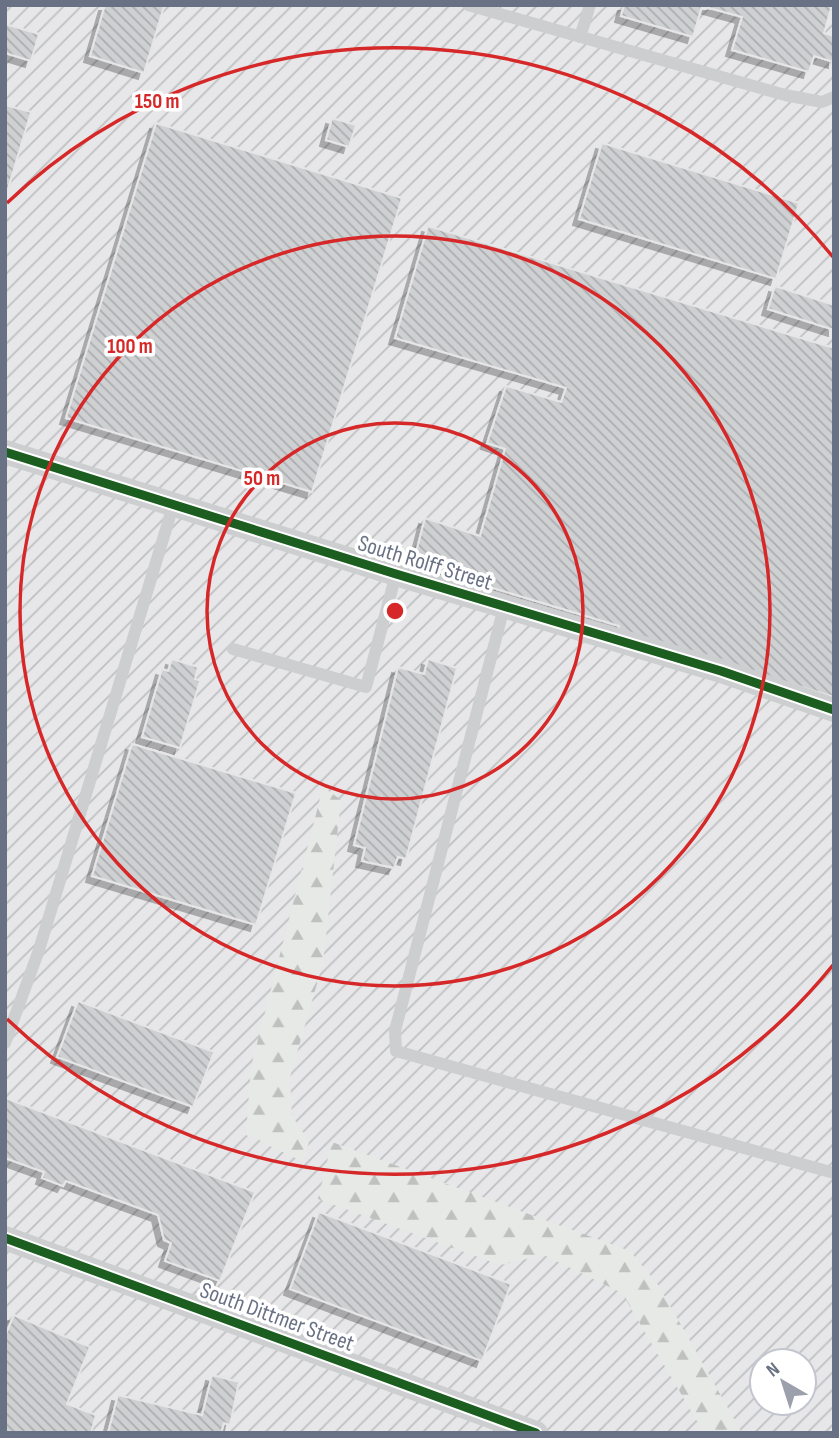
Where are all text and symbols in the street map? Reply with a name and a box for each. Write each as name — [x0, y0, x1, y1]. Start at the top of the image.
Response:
text: 150 m — [135, 89, 179, 114]
text: 100 m — [107, 334, 153, 359]
text: 50 m — [244, 466, 280, 491]
street label: South Rolff Street — [354, 529, 496, 597]
centre of rings — [383, 599, 407, 623]
street label: South Dittmer Street — [196, 1276, 358, 1358]
north arrow — [748, 1347, 818, 1417]
text: N — [762, 1358, 784, 1382]

